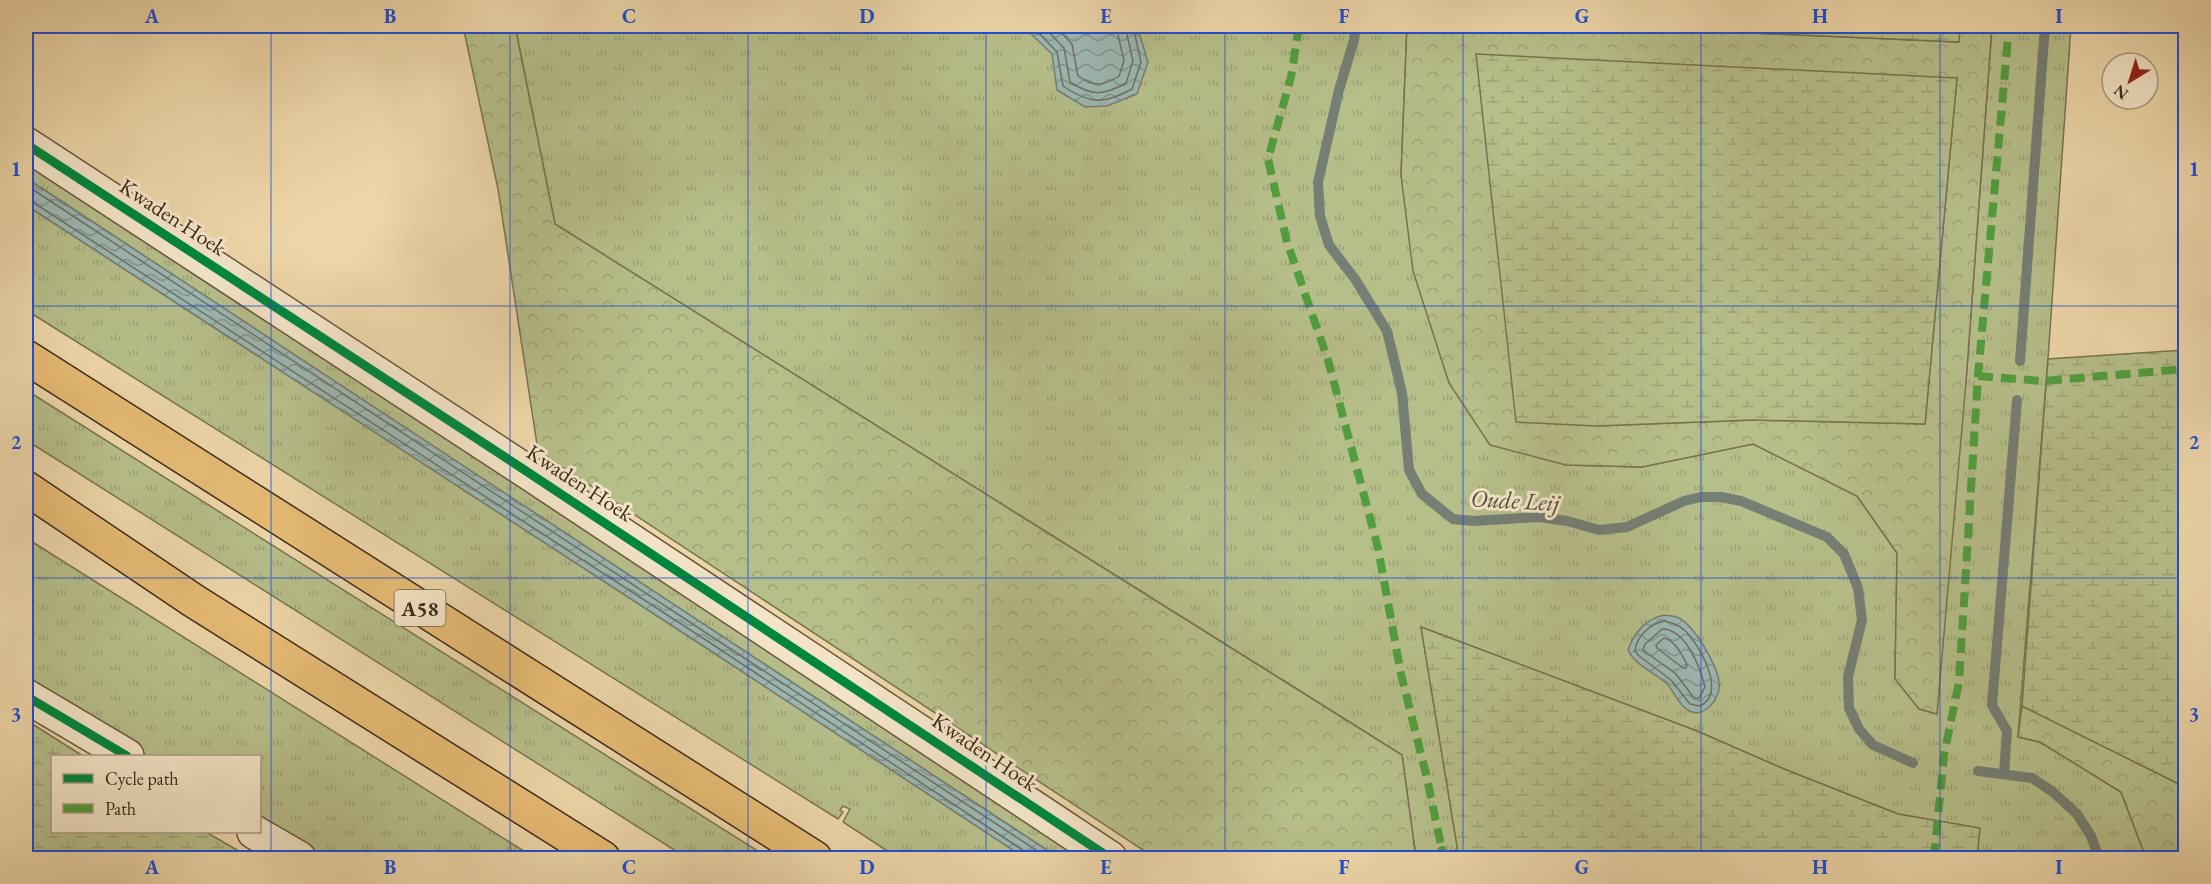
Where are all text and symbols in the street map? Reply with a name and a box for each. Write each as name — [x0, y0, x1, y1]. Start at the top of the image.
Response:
text: A — [144, 3, 160, 29]
text: B — [384, 3, 396, 29]
text: C — [622, 3, 636, 29]
text: D — [859, 3, 875, 29]
text: E — [1100, 3, 1112, 29]
text: F — [1339, 3, 1350, 29]
text: G — [1575, 3, 1589, 29]
text: H — [1812, 3, 1828, 29]
text: I — [2055, 3, 2063, 29]
north arrow — [2100, 51, 2160, 111]
text: N — [2109, 80, 2133, 105]
text: 1 — [11, 156, 21, 182]
text: 1 — [2189, 156, 2199, 182]
street label: Kwaden Hoek — [114, 172, 233, 263]
text: 2 — [11, 429, 22, 455]
text: 2 — [2189, 429, 2200, 455]
street label: Kwaden Hoek — [521, 438, 640, 529]
water label: Oude Leij — [1470, 482, 1562, 518]
road number: A58 — [394, 590, 446, 626]
text: 3 — [11, 701, 21, 727]
text: 3 — [2189, 701, 2199, 727]
street label: Kwaden Hoek — [926, 706, 1044, 798]
legend — [51, 755, 261, 833]
text: Cycle path — [105, 767, 179, 790]
text: Path — [105, 797, 136, 820]
text: A — [144, 854, 160, 880]
text: B — [384, 854, 396, 880]
text: C — [622, 854, 636, 880]
text: D — [859, 854, 875, 880]
text: E — [1100, 854, 1112, 880]
text: F — [1339, 854, 1350, 880]
text: G — [1575, 854, 1589, 880]
text: H — [1812, 854, 1828, 880]
text: I — [2055, 854, 2063, 880]

